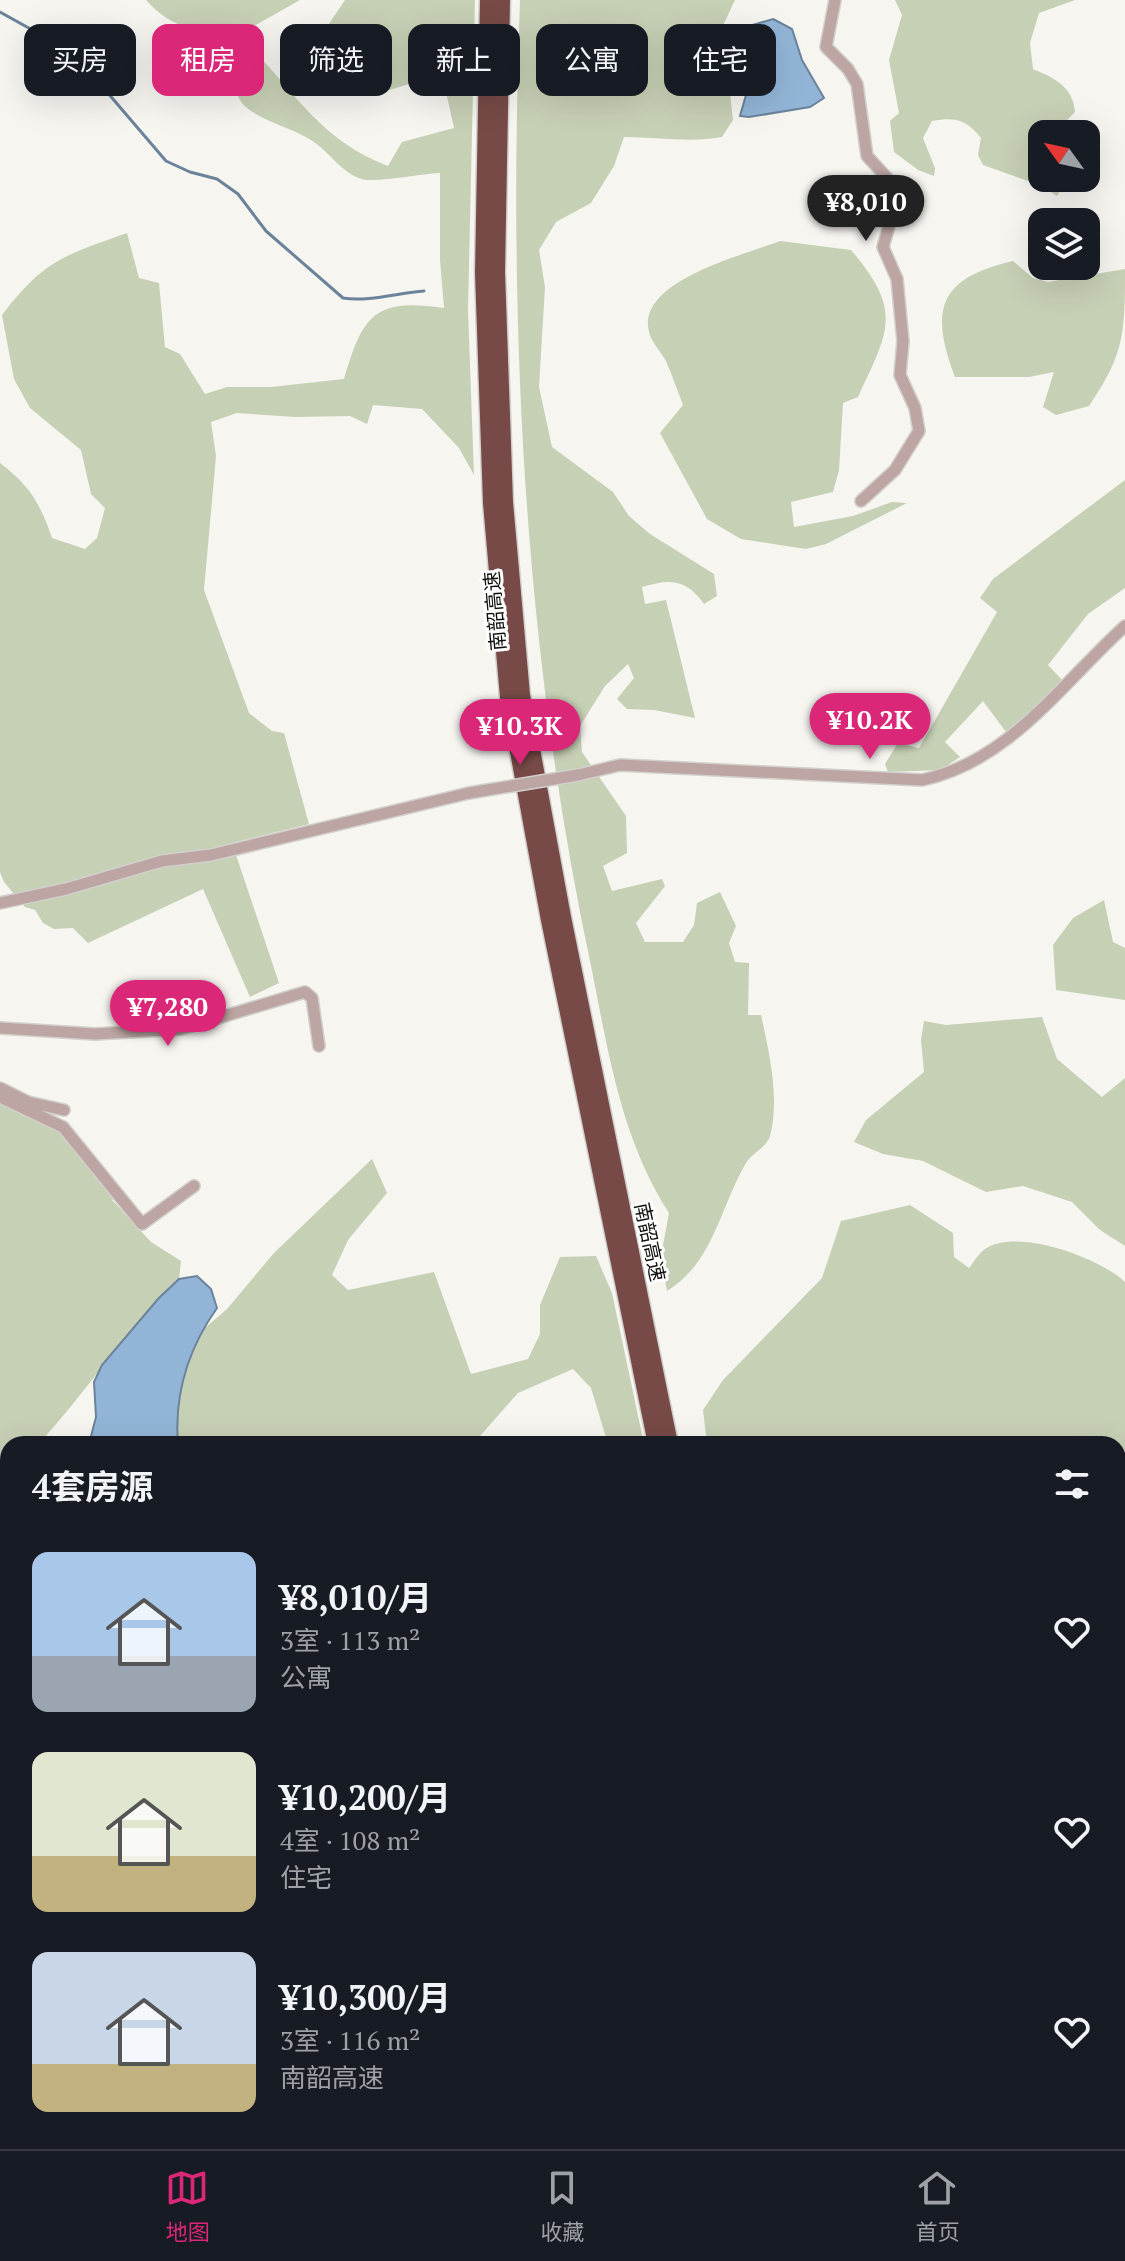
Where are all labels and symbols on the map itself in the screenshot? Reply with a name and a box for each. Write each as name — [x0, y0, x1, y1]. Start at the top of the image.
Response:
north arrow — [1028, 120, 1100, 192]
pin: ¥8,010 — [801, 175, 931, 243]
street label: 南韶高速 — [478, 570, 511, 652]
pin: ¥10.2K — [805, 693, 935, 761]
pin: ¥10.3K — [455, 699, 585, 767]
pin: ¥7,280 — [103, 980, 233, 1048]
street label: 南韶高速 — [629, 1200, 672, 1284]

